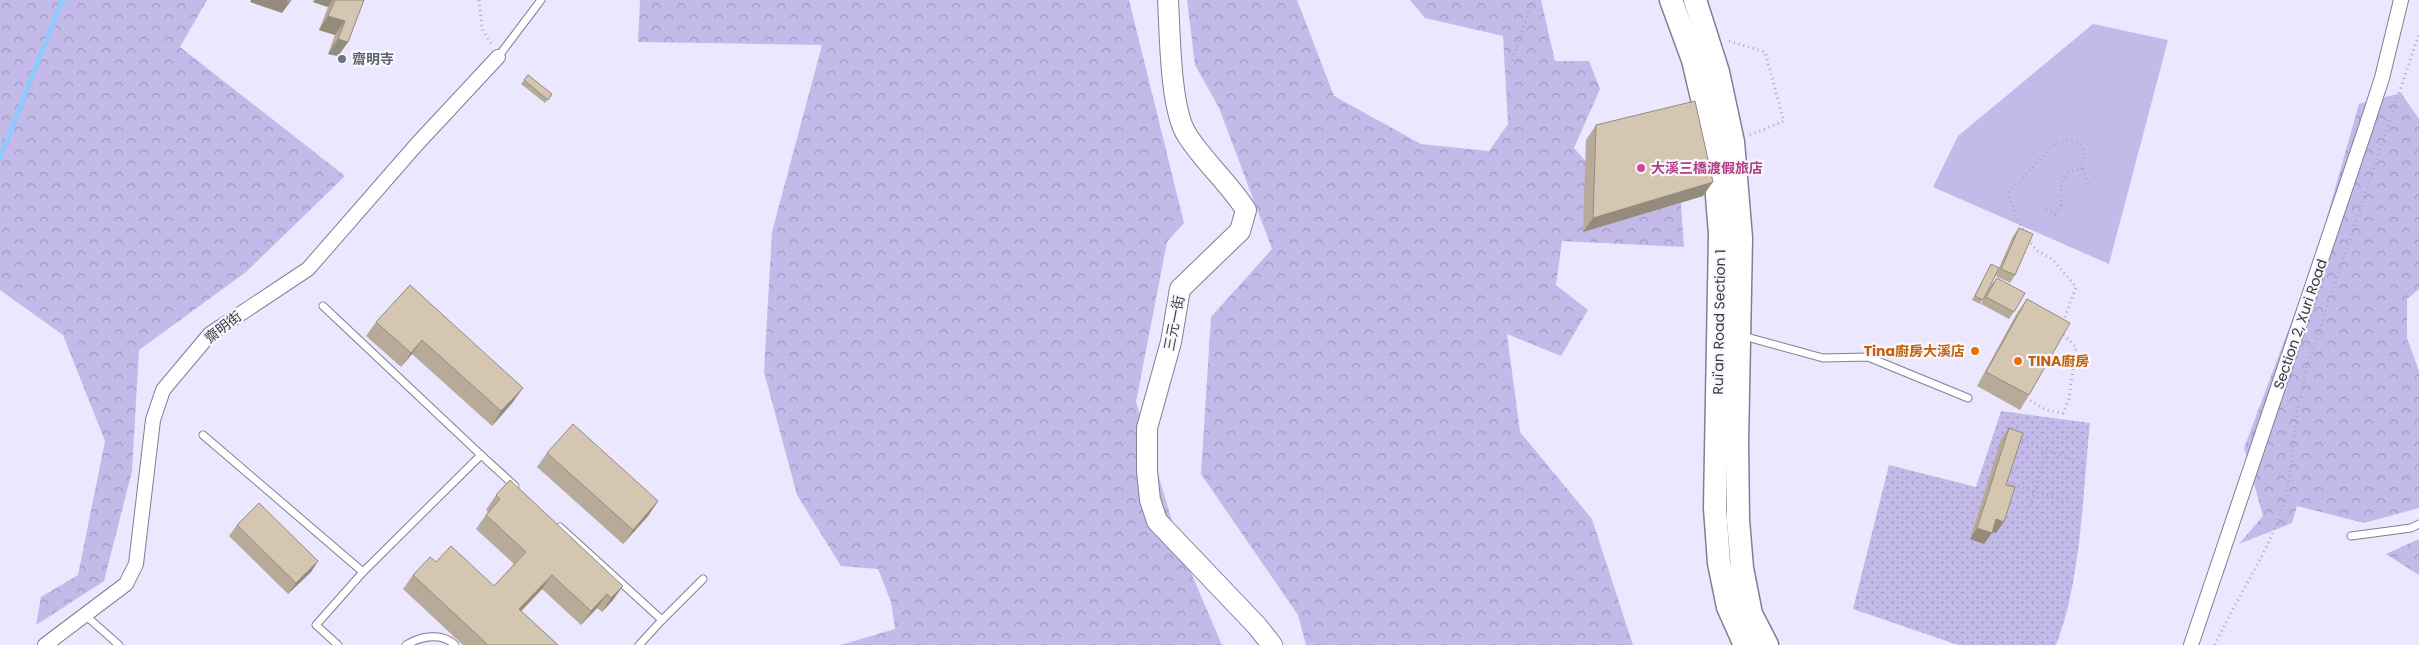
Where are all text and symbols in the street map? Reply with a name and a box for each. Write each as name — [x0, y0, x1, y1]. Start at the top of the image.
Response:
place label: 齋明寺 — [352, 49, 394, 69]
marker: 齋明寺 — [336, 53, 348, 65]
place label: 大溪三橋渡假旅店 — [1651, 158, 1763, 178]
marker: 大溪三橋渡假旅店 — [1635, 162, 1647, 174]
street label: Rui'an Road Section 1 — [1708, 249, 1730, 395]
street label: Section 2, Xuri Road — [2268, 256, 2332, 392]
street label: 三元一街 — [1159, 294, 1189, 352]
street label: 齋明街 — [200, 306, 246, 348]
place label: Tina廚房大溪店 — [1864, 341, 1965, 361]
marker: Tina廚房大溪店 — [1969, 345, 1981, 357]
place label: TINA廚房 — [2028, 351, 2089, 371]
marker: TINA廚房 — [2012, 355, 2024, 367]

